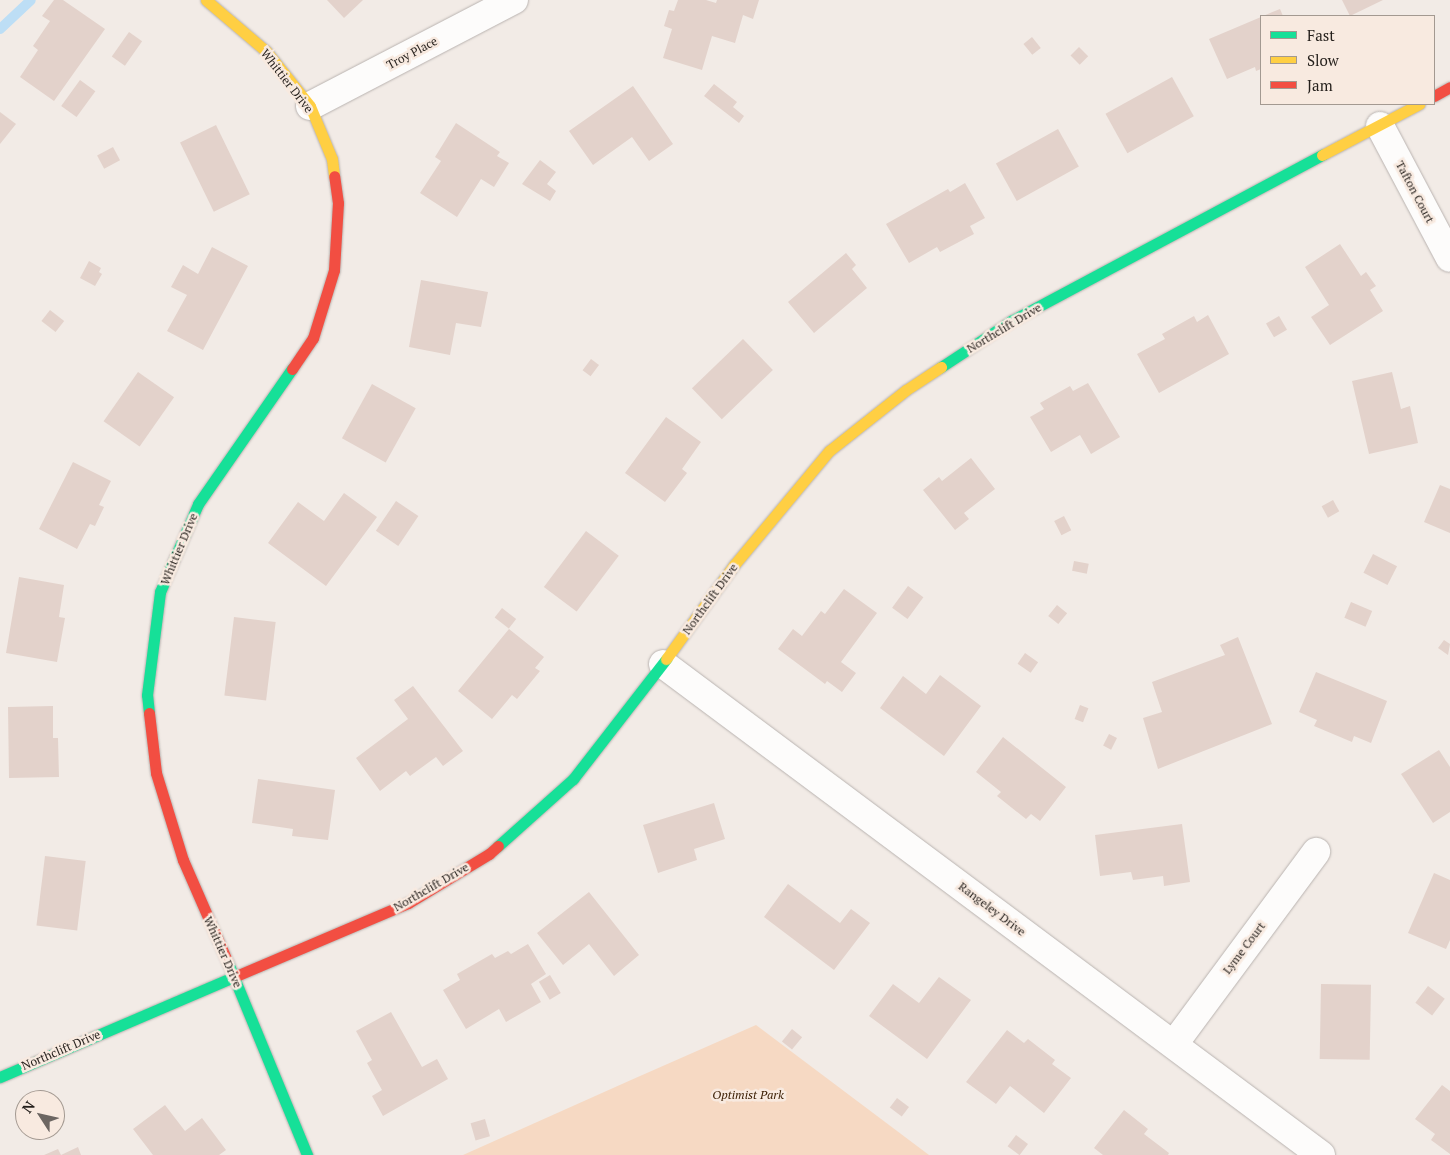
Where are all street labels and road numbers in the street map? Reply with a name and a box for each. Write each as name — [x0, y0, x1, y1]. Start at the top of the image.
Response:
street label: Troy Place — [384, 34, 440, 72]
street label: Whittier Drive — [258, 46, 316, 116]
street label: Tafton Court — [1393, 158, 1437, 226]
street label: Northclift Drive — [964, 300, 1044, 356]
street label: Whittier Drive — [157, 511, 201, 587]
street label: Northclift Drive — [679, 561, 741, 637]
street label: Northclift Drive — [391, 860, 471, 914]
street label: Rangeley Drive — [956, 879, 1028, 939]
street label: Whittier Drive — [201, 914, 245, 990]
street label: Lyme Court — [1220, 919, 1268, 977]
street label: Northclift Drive — [19, 1027, 103, 1073]

